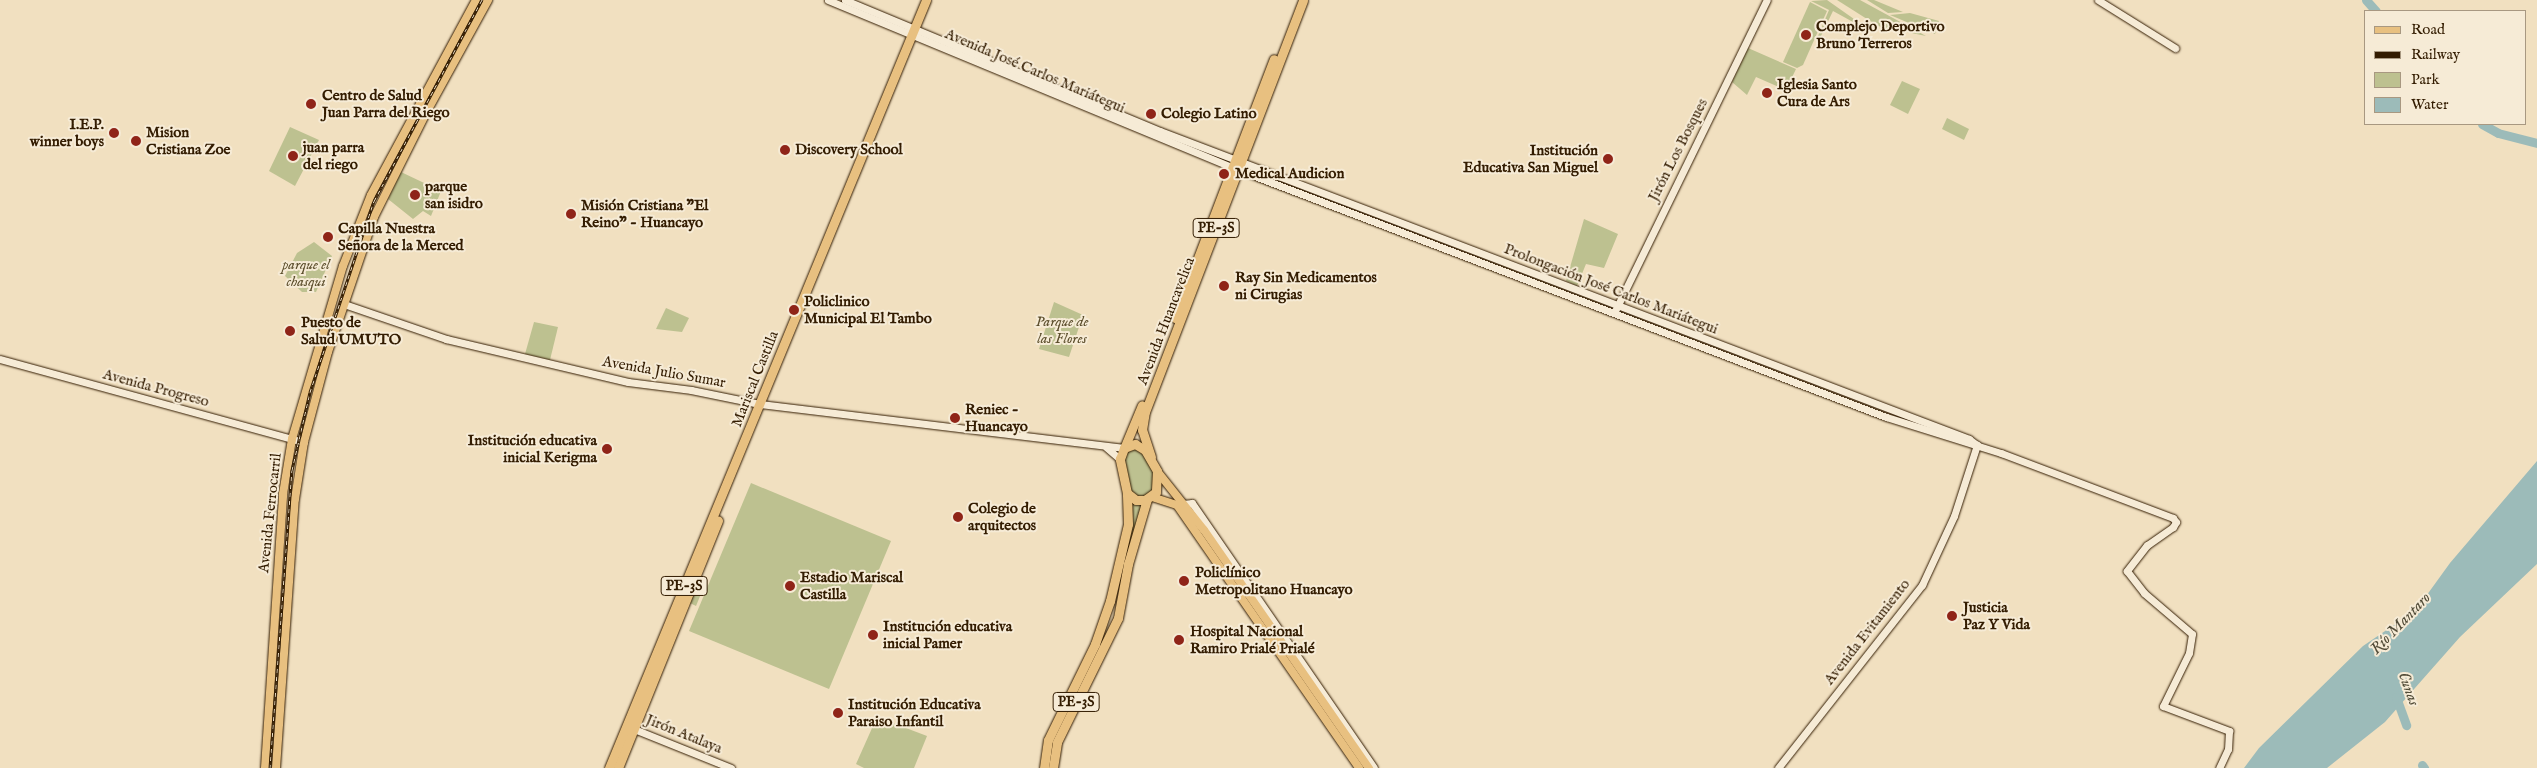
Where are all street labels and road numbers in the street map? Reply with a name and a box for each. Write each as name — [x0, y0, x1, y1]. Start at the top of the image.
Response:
street label: Avenida José Carlos Mariátegui — [942, 25, 1128, 117]
street label: Jirón Los Bosques — [1644, 96, 1712, 204]
road number: PE-3S — [1192, 217, 1240, 240]
street label: Prolongación José Carlos Mariátegui — [1501, 240, 1721, 338]
street label: Avenida Huancavelica — [1133, 255, 1199, 387]
street label: Mariscal Castilla — [728, 328, 782, 430]
street label: Avenida Julio Sumar — [601, 352, 727, 392]
street label: Avenida Progreso — [101, 365, 211, 411]
street label: Avenida Ferrocarril — [255, 452, 285, 574]
road number: PE-3S — [660, 574, 708, 598]
street label: Avenida Evitamiento — [1820, 576, 1914, 688]
road number: PE-3S — [1052, 690, 1100, 714]
street label: Jirón Atalaya — [643, 711, 725, 757]

